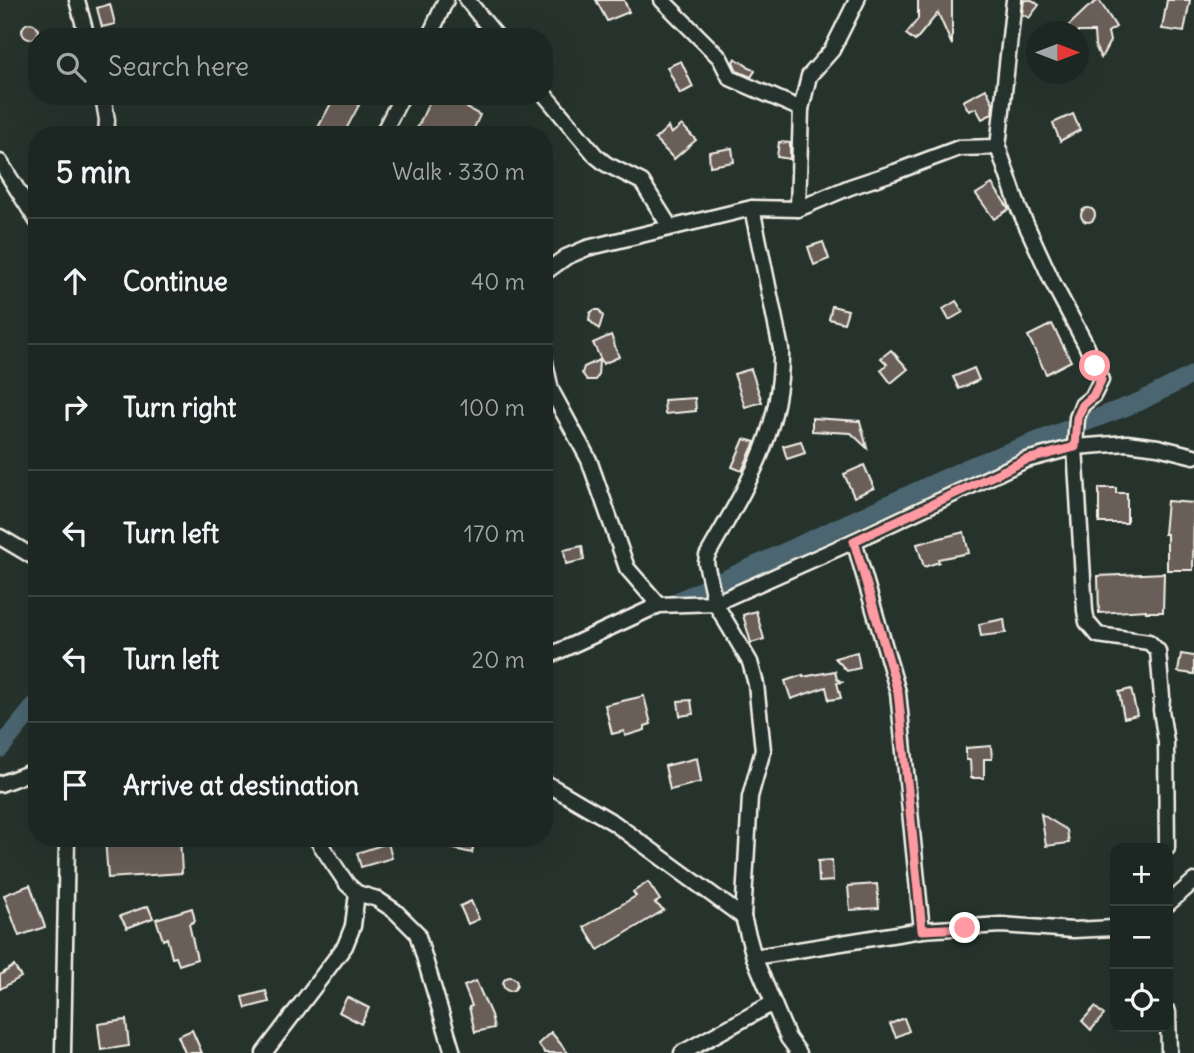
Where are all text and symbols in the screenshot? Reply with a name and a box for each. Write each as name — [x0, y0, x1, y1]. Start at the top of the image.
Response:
north arrow — [1026, 21, 1089, 84]
search box — [28, 28, 553, 105]
icon: search — [52, 48, 90, 86]
text: Search here — [108, 50, 249, 83]
text: 5 min — [56, 153, 131, 191]
text: Walk · 330 m — [392, 157, 525, 186]
icon: ahead — [56, 262, 94, 300]
text: Continue — [123, 265, 228, 298]
text: 40 m — [471, 267, 525, 296]
route start — [1079, 350, 1110, 381]
icon: right — [56, 388, 94, 426]
text: Turn right — [123, 391, 236, 424]
text: 100 m — [460, 393, 525, 422]
icon: left — [56, 514, 94, 552]
text: Turn left — [123, 517, 219, 550]
text: 170 m — [464, 519, 525, 548]
icon: left — [56, 640, 94, 678]
text: Turn left — [123, 643, 219, 676]
text: 20 m — [472, 645, 525, 674]
icon: arrive — [56, 766, 94, 804]
text: Arrive at destination — [123, 769, 359, 802]
map controls — [1110, 843, 1173, 1032]
button: + — [1110, 843, 1173, 906]
button: − — [1110, 906, 1173, 969]
route end — [949, 912, 980, 943]
button: locate — [1110, 969, 1173, 1032]

